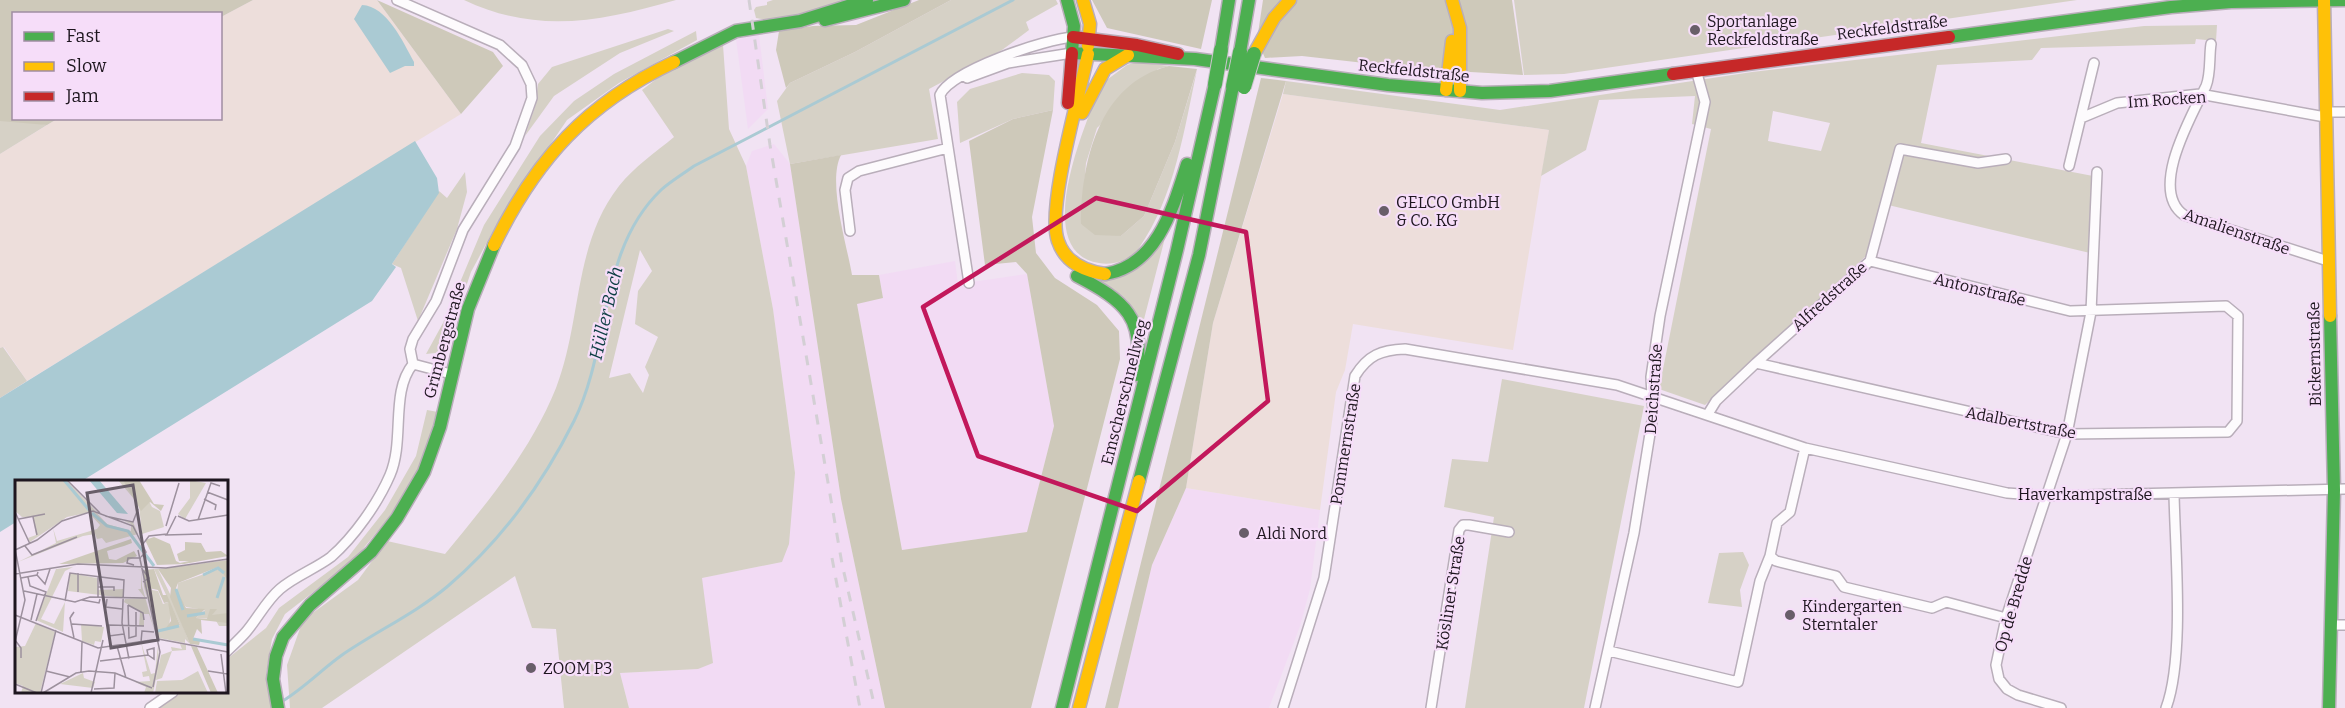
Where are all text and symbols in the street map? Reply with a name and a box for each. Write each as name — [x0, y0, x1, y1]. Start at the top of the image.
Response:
street label: Reckfeldstraße — [1835, 11, 1949, 44]
legend — [12, 12, 222, 120]
place label: Sportanlage Reckfeldstraße — [1707, 12, 1819, 49]
marker: Sportanlage Reckfeldstraße — [1688, 23, 1702, 37]
text: Fast — [66, 25, 101, 47]
text: Slow — [66, 55, 107, 77]
street label: Reckfeldstraße — [1357, 55, 1470, 86]
text: Jam — [65, 85, 99, 107]
street label: Im Rocken — [2127, 87, 2207, 112]
place label: GELCO GmbH & Co. KG — [1396, 193, 1500, 230]
marker: GELCO GmbH & Co. KG — [1377, 204, 1391, 218]
street label: Amalienstraße — [2181, 204, 2292, 259]
street label: Alfredstraße — [1788, 258, 1871, 335]
water label: Hüller Bach — [585, 264, 627, 362]
street label: Antonstraße — [1932, 269, 2028, 310]
street label: Grimbergstraße — [420, 280, 469, 401]
street label: Bickernstraße — [2304, 301, 2325, 407]
street label: Emscherschnellweg — [1097, 317, 1152, 467]
street label: Deichstraße — [1641, 343, 1666, 435]
street label: Pommernstraße — [1327, 382, 1364, 506]
street label: Adalbertstraße — [1964, 402, 2078, 443]
inset map — [15, 480, 228, 693]
street label: Haverkampstraße — [2018, 485, 2152, 504]
place label: Aldi Nord — [1256, 524, 1327, 543]
marker: Aldi Nord — [1237, 526, 1251, 540]
street label: Kösliner Straße — [1432, 535, 1469, 652]
street label: Op de Bredde — [1991, 554, 2036, 654]
place label: Kindergarten Sterntaler — [1802, 597, 1902, 634]
marker: Kindergarten Sterntaler — [1783, 608, 1797, 622]
place label: ZOOM P3 — [543, 659, 612, 678]
marker: ZOOM P3 — [524, 661, 538, 675]

